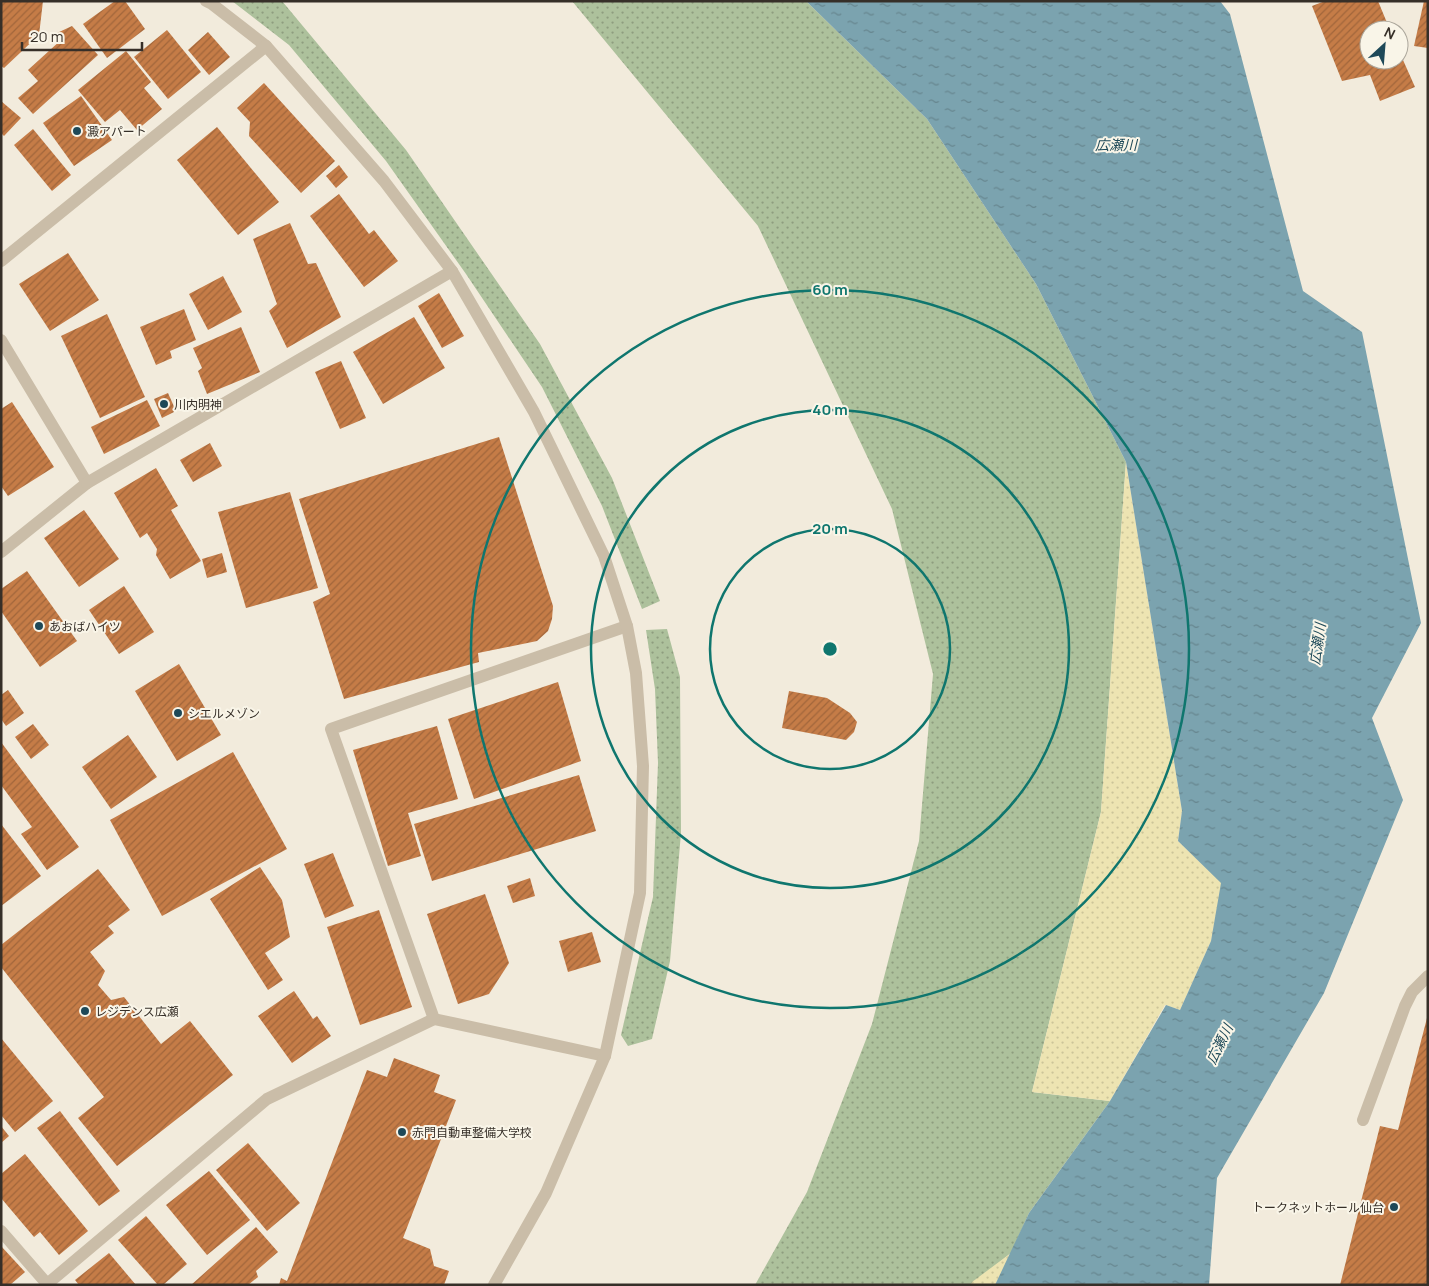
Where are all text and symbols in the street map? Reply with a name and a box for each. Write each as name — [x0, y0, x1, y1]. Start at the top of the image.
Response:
scale bar — [22, 20, 142, 52]
north arrow — [1359, 20, 1409, 70]
text: N — [1381, 22, 1399, 44]
text: 20 m — [30, 26, 63, 47]
place label: 澱アパート — [87, 123, 147, 140]
marker: 澱アパート — [71, 125, 83, 137]
water label: 広瀬川 — [1095, 135, 1139, 154]
text: 60 m — [812, 279, 848, 300]
place label: 川内明神 — [174, 396, 222, 413]
marker: 川内明神 — [158, 398, 170, 410]
text: 40 m — [812, 399, 848, 420]
text: 20 m — [812, 518, 848, 539]
place label: あおばハイツ — [49, 618, 121, 635]
marker: あおばハイツ — [33, 620, 45, 632]
water label: 広瀬川 — [1305, 620, 1330, 666]
centre of rings — [821, 640, 839, 658]
place label: シエルメゾン — [188, 705, 260, 722]
marker: シエルメゾン — [172, 707, 184, 719]
place label: レジデンス広瀬 — [95, 1003, 179, 1020]
marker: レジデンス広瀬 — [79, 1005, 91, 1017]
water label: 広瀬川 — [1201, 1019, 1238, 1067]
place label: 赤門自動車整備大学校 — [412, 1124, 532, 1141]
marker: 赤門自動車整備大学校 — [396, 1126, 408, 1138]
place label: トークネットホール仙台 — [1252, 1199, 1384, 1216]
marker: トークネットホール仙台 — [1388, 1201, 1400, 1213]

